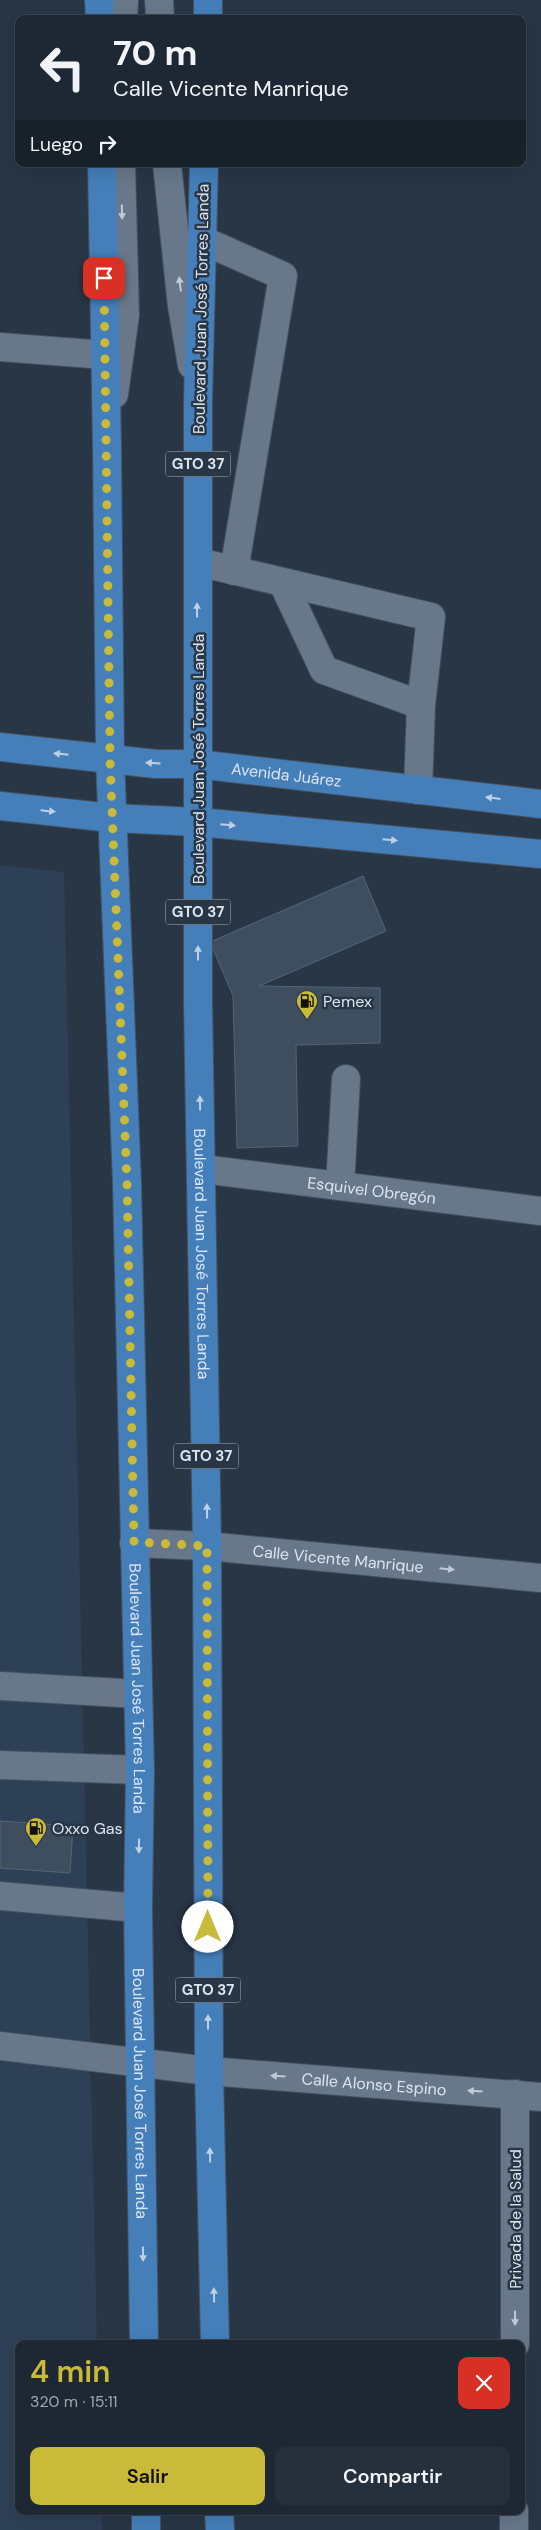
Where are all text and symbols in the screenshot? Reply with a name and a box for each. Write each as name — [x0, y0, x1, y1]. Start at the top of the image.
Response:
text: 70 m — [113, 30, 197, 76]
icon: left — [30, 35, 95, 100]
text: Calle Vicente Manrique — [113, 74, 349, 103]
icon: right — [93, 130, 121, 158]
text: Luego — [30, 132, 83, 157]
street label: Boulevard Juan José Torres Landa — [188, 184, 214, 434]
one-way arrow — [119, 205, 127, 221]
pin — [83, 257, 125, 299]
icon: arrive — [90, 264, 118, 292]
one-way arrow — [176, 276, 184, 292]
road number: GTO 37 — [166, 452, 230, 476]
one-way arrow — [193, 602, 201, 618]
street label: Boulevard Juan José Torres Landa — [188, 634, 209, 884]
one-way arrow — [53, 750, 69, 758]
street label: Avenida Juárez — [230, 758, 343, 791]
one-way arrow — [145, 759, 161, 767]
one-way arrow — [484, 794, 500, 802]
one-way arrow — [41, 807, 57, 815]
one-way arrow — [220, 821, 236, 829]
one-way arrow — [382, 836, 398, 844]
road number: GTO 37 — [166, 900, 230, 924]
one-way arrow — [194, 945, 202, 961]
fuel station icon: Pemex — [295, 989, 319, 1020]
place label: Pemex — [323, 991, 372, 1012]
one-way arrow — [196, 1095, 204, 1111]
street label: Boulevard Juan José Torres Landa — [190, 1128, 215, 1379]
street label: Esquivel Obregón — [306, 1172, 437, 1208]
road number: GTO 37 — [174, 1444, 238, 1468]
one-way arrow — [202, 1502, 210, 1518]
street label: Calle Vicente Manrique — [252, 1540, 425, 1577]
street label: Boulevard Juan José Torres Landa — [125, 1563, 151, 1814]
one-way arrow — [440, 1565, 456, 1573]
fuel station icon: Oxxo Gas — [24, 1816, 48, 1847]
place label: Oxxo Gas — [52, 1818, 123, 1839]
one-way arrow — [135, 1838, 143, 1854]
position arrow — [181, 1900, 233, 1952]
street label: Boulevard Juan José Torres Landa — [128, 1968, 153, 2219]
road number: GTO 37 — [176, 1978, 240, 2002]
one-way arrow — [204, 2014, 212, 2030]
street label: Calle Alonso Espino — [301, 2068, 447, 2100]
one-way arrow — [270, 2072, 286, 2080]
one-way arrow — [467, 2087, 483, 2095]
one-way arrow — [206, 2147, 214, 2163]
street label: Privada de la Salud — [505, 2149, 526, 2289]
one-way arrow — [139, 2246, 147, 2262]
one-way arrow — [210, 2287, 218, 2303]
one-way arrow — [511, 2310, 519, 2326]
text: 4 min — [30, 2352, 110, 2391]
button: close — [458, 2357, 510, 2409]
text: 320 m · 15:11 — [30, 2391, 118, 2412]
button: Salir — [30, 2447, 265, 2505]
button: Compartir — [275, 2447, 510, 2505]

